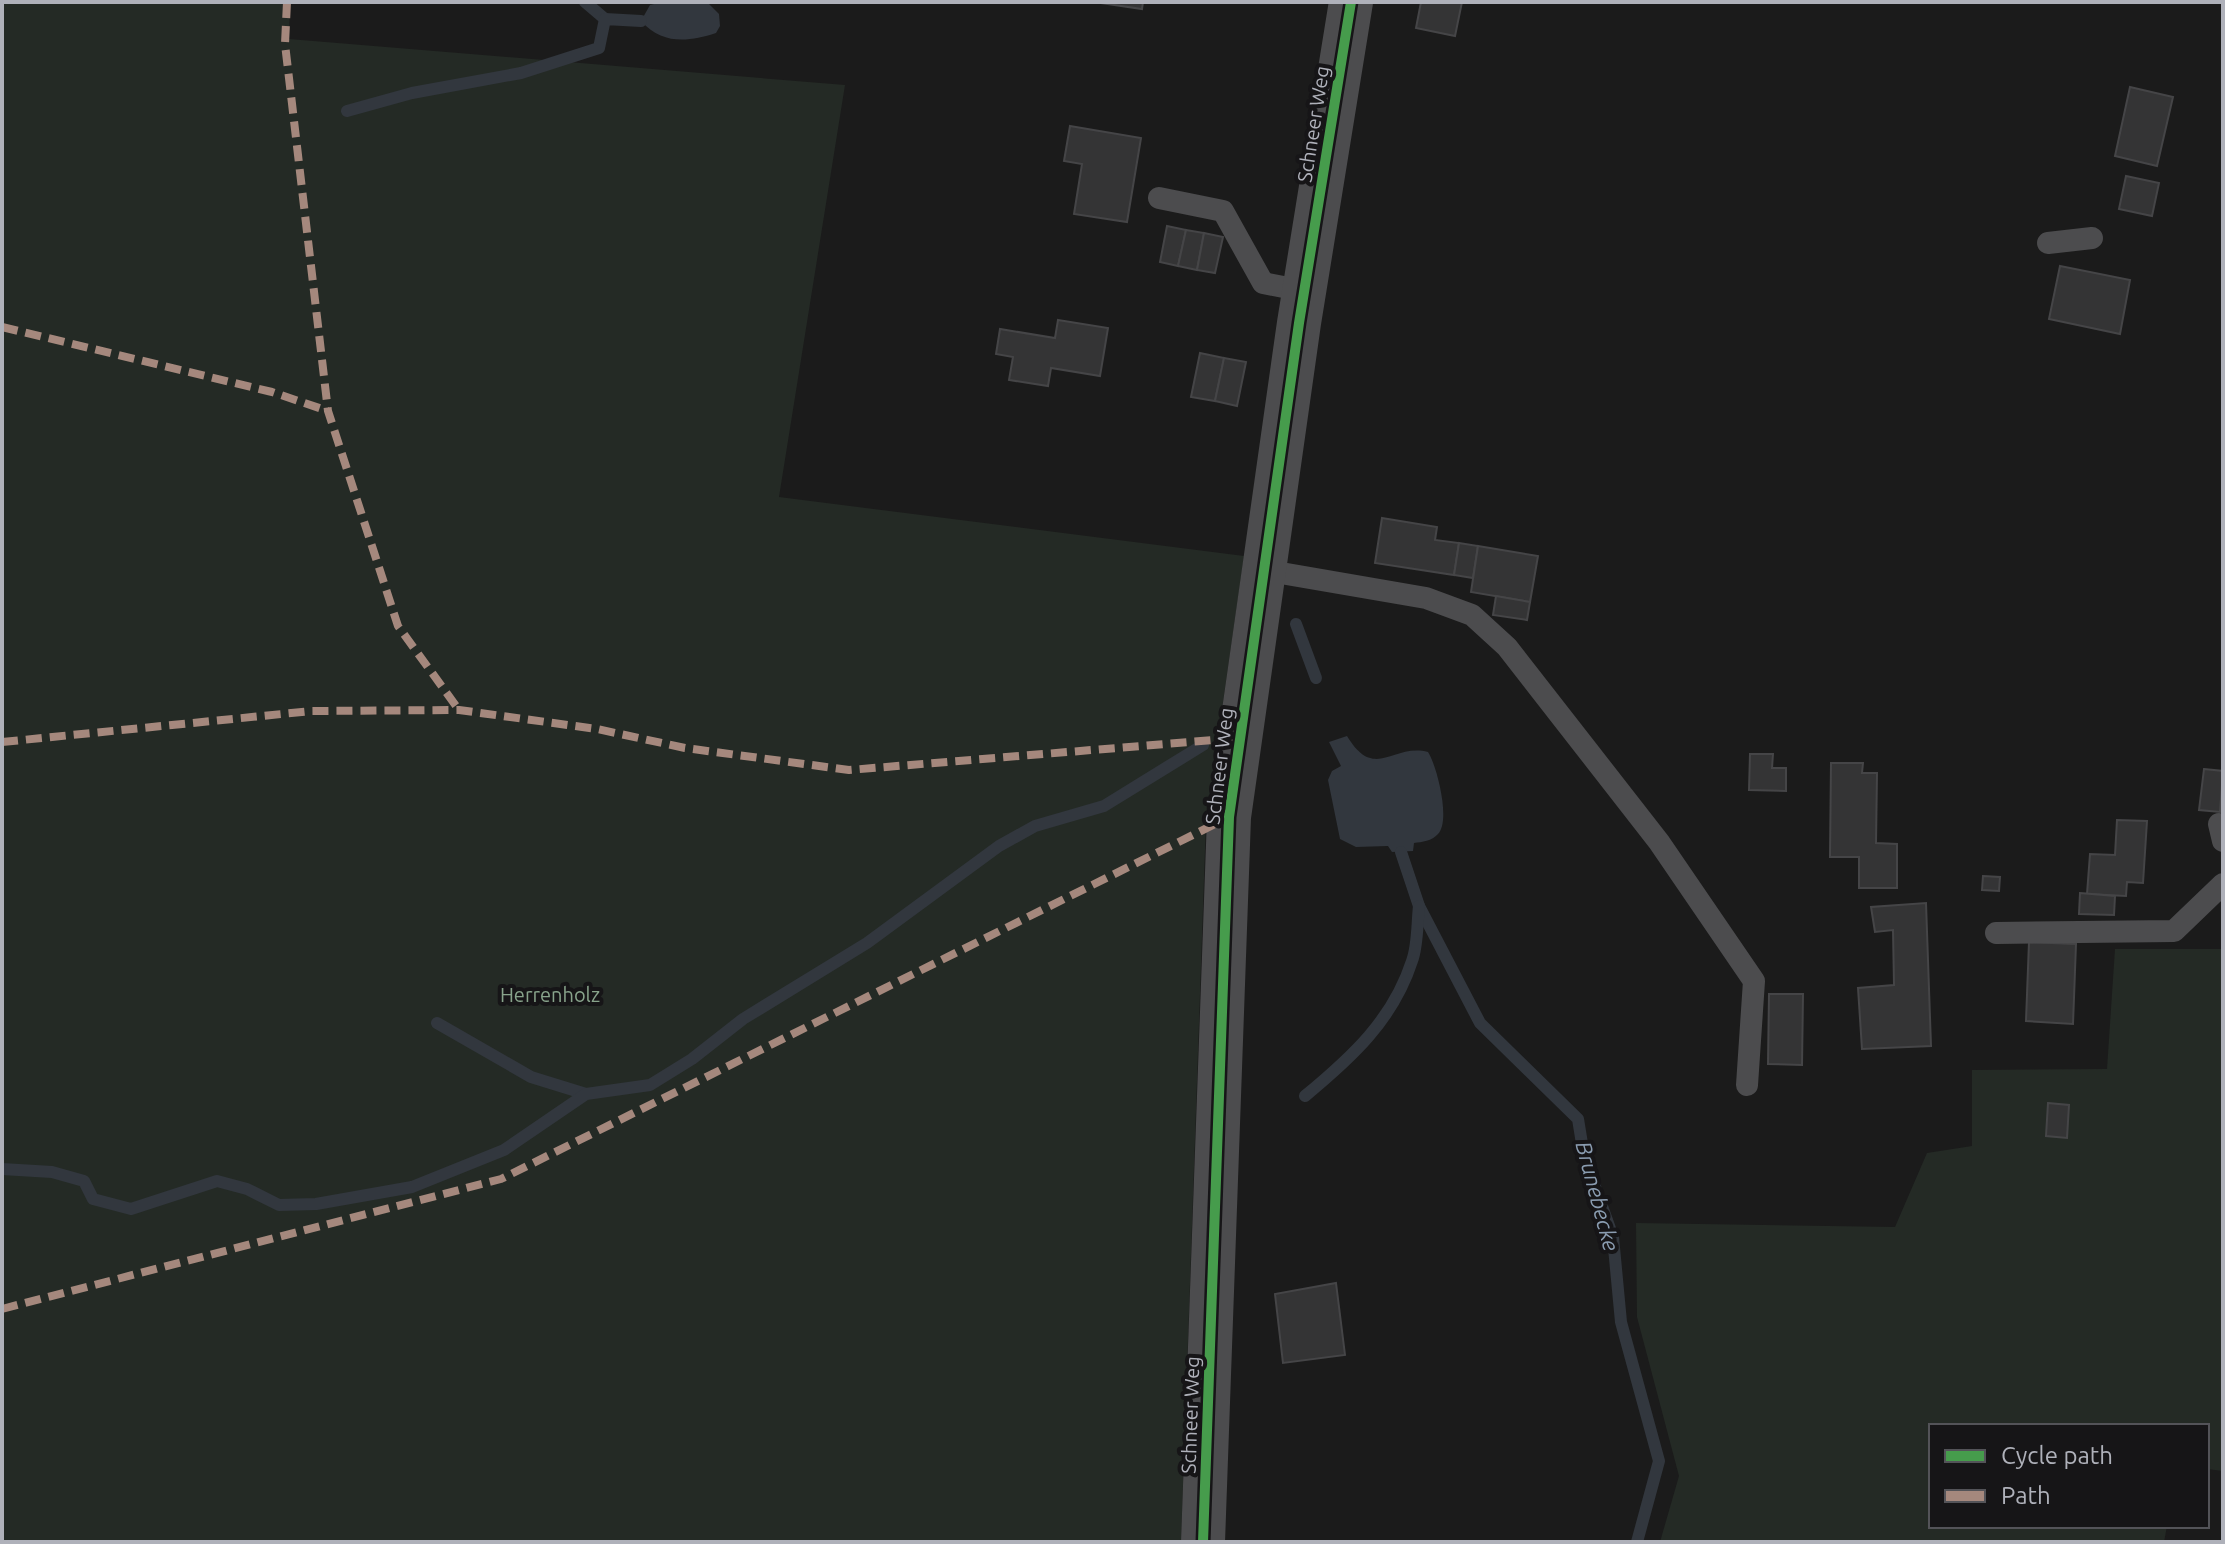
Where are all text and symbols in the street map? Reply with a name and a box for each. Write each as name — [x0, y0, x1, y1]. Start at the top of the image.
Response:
street label: Schneer Weg — [1292, 64, 1334, 184]
street label: Schneer Weg — [1200, 706, 1238, 826]
park label: Herrenholz — [500, 983, 600, 1006]
water label: Brunebecke — [1571, 1138, 1625, 1254]
street label: Schneer Weg — [1176, 1356, 1204, 1474]
legend — [1929, 1424, 2209, 1528]
text: Cycle path — [2001, 1442, 2113, 1469]
text: Path — [2001, 1482, 2051, 1509]

